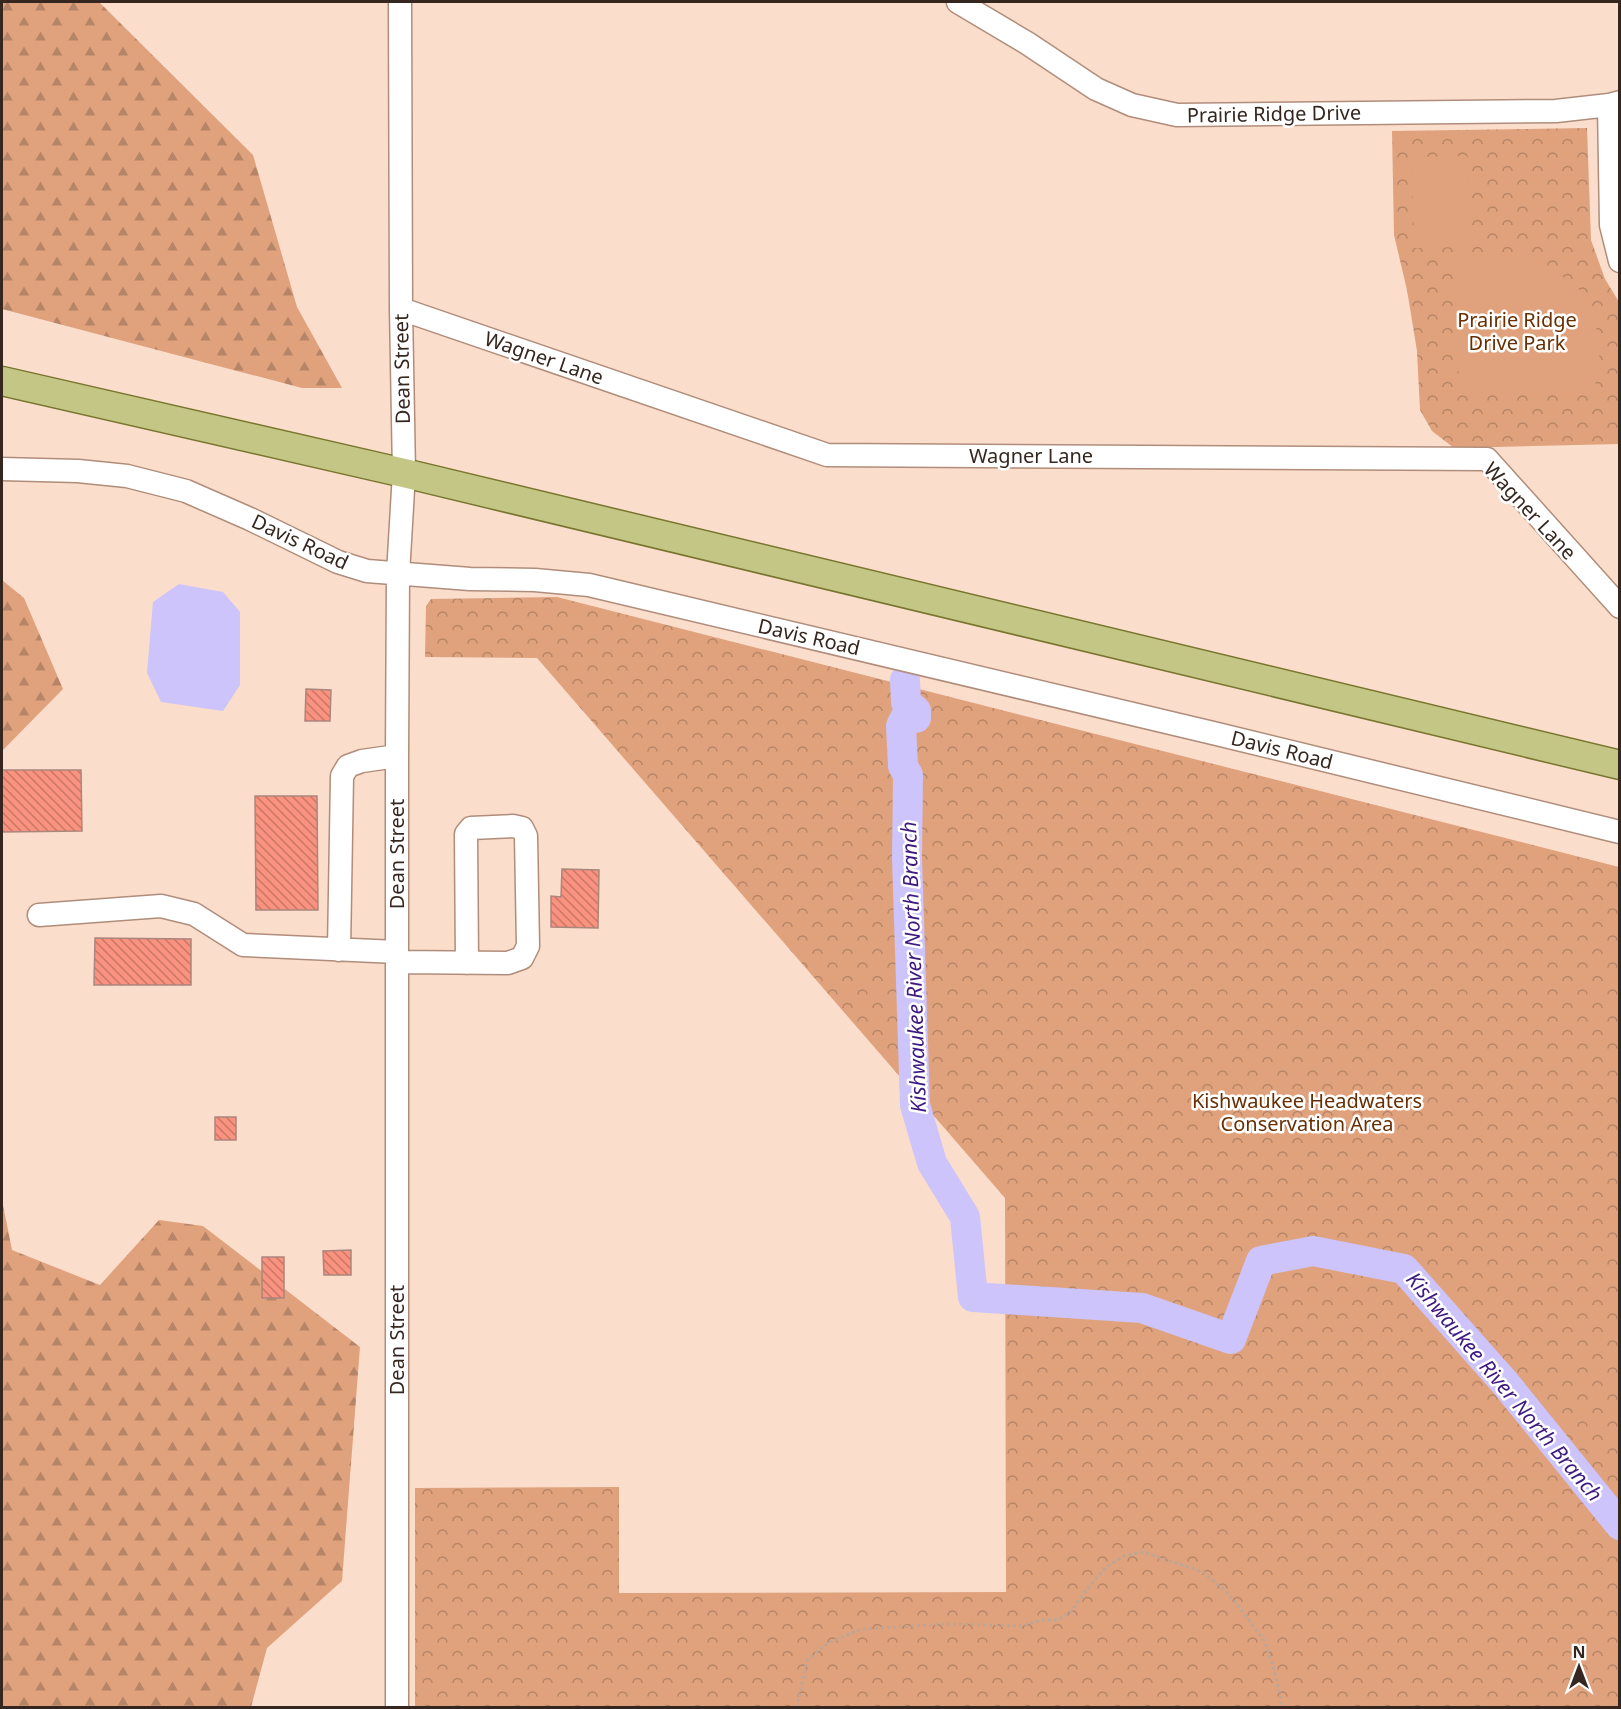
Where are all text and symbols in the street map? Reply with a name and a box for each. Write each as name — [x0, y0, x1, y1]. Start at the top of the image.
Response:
street label: Prairie Ridge Drive — [1187, 98, 1361, 129]
park label: Prairie Ridge Drive Park — [1457, 306, 1577, 356]
street label: Dean Street — [387, 314, 416, 424]
street label: Wagner Lane — [481, 325, 607, 391]
street label: Wagner Lane — [969, 442, 1093, 469]
street label: Wagner Lane — [1478, 456, 1583, 565]
street label: Davis Road — [247, 507, 353, 576]
street label: Davis Road — [755, 612, 863, 661]
street label: Davis Road — [1228, 724, 1336, 775]
street label: Dean Street — [383, 799, 410, 909]
water label: Kishwaukee River North Branch — [894, 821, 932, 1113]
park label: Kishwaukee Headwaters Conservation Area — [1192, 1087, 1422, 1137]
water label: Kishwaukee River North Branch — [1400, 1266, 1609, 1507]
street label: Dean Street — [383, 1285, 410, 1395]
north arrow — [1549, 1637, 1609, 1697]
text: N — [1572, 1641, 1586, 1663]

